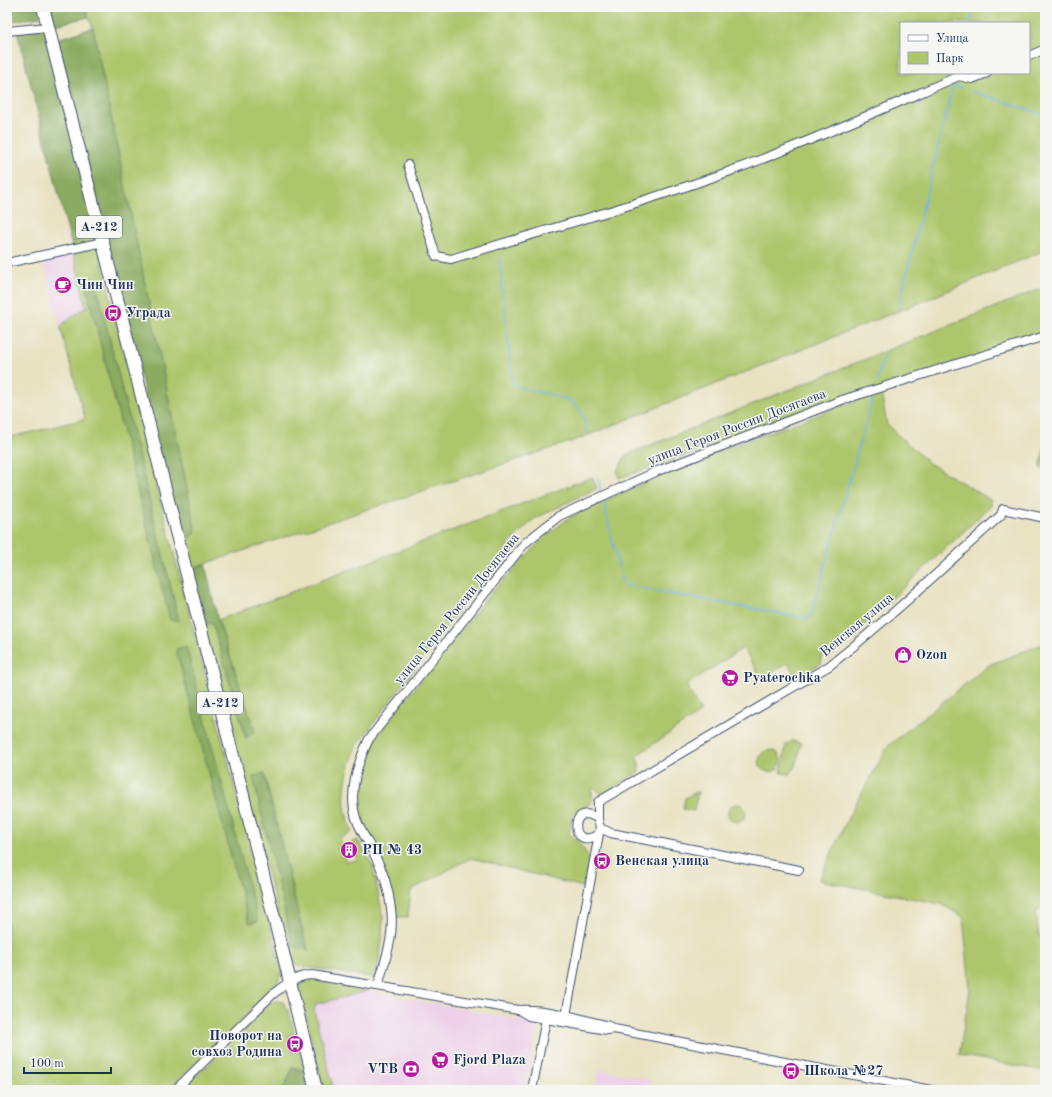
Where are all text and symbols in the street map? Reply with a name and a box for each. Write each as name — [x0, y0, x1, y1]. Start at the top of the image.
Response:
legend — [900, 22, 1030, 74]
text: Улица — [936, 33, 969, 45]
text: Парк — [936, 53, 964, 65]
road number: А-212 — [76, 216, 122, 238]
cafe icon: Чин Чин — [53, 275, 73, 295]
place label: Чин Чин — [76, 278, 134, 292]
bus stop icon: Уграда — [103, 303, 123, 323]
place label: Уграда — [126, 306, 171, 320]
street label: улица Героя России Досягаева — [646, 386, 828, 468]
street label: улица Героя России Досягаева — [392, 531, 522, 687]
street label: Венская улица — [818, 590, 896, 660]
shop icon: Ozon — [893, 645, 913, 665]
place label: Ozon — [916, 648, 947, 662]
supermarket icon: Pyaterochka — [720, 668, 740, 688]
place label: Pyaterochka — [743, 671, 821, 685]
road number: А-212 — [197, 692, 243, 714]
building icon: РП № 43 — [339, 840, 359, 860]
place label: РП № 43 — [362, 843, 422, 857]
bus stop icon: Венская улица — [592, 851, 612, 871]
place label: Венская улица — [615, 854, 709, 868]
place label: Поворот на совхоз Родина — [192, 1029, 282, 1059]
bus stop icon: Поворот на совхоз Родина — [285, 1034, 305, 1054]
scale bar — [24, 1049, 111, 1075]
supermarket icon: Fjord Plaza — [430, 1050, 450, 1070]
place label: Fjord Plaza — [453, 1053, 526, 1067]
text: 100 m — [30, 1058, 64, 1070]
bank icon: VTB — [401, 1059, 421, 1079]
bus stop icon: Школа №27 — [781, 1061, 801, 1081]
place label: VTB — [367, 1062, 398, 1076]
place label: Школа №27 — [804, 1064, 883, 1078]

